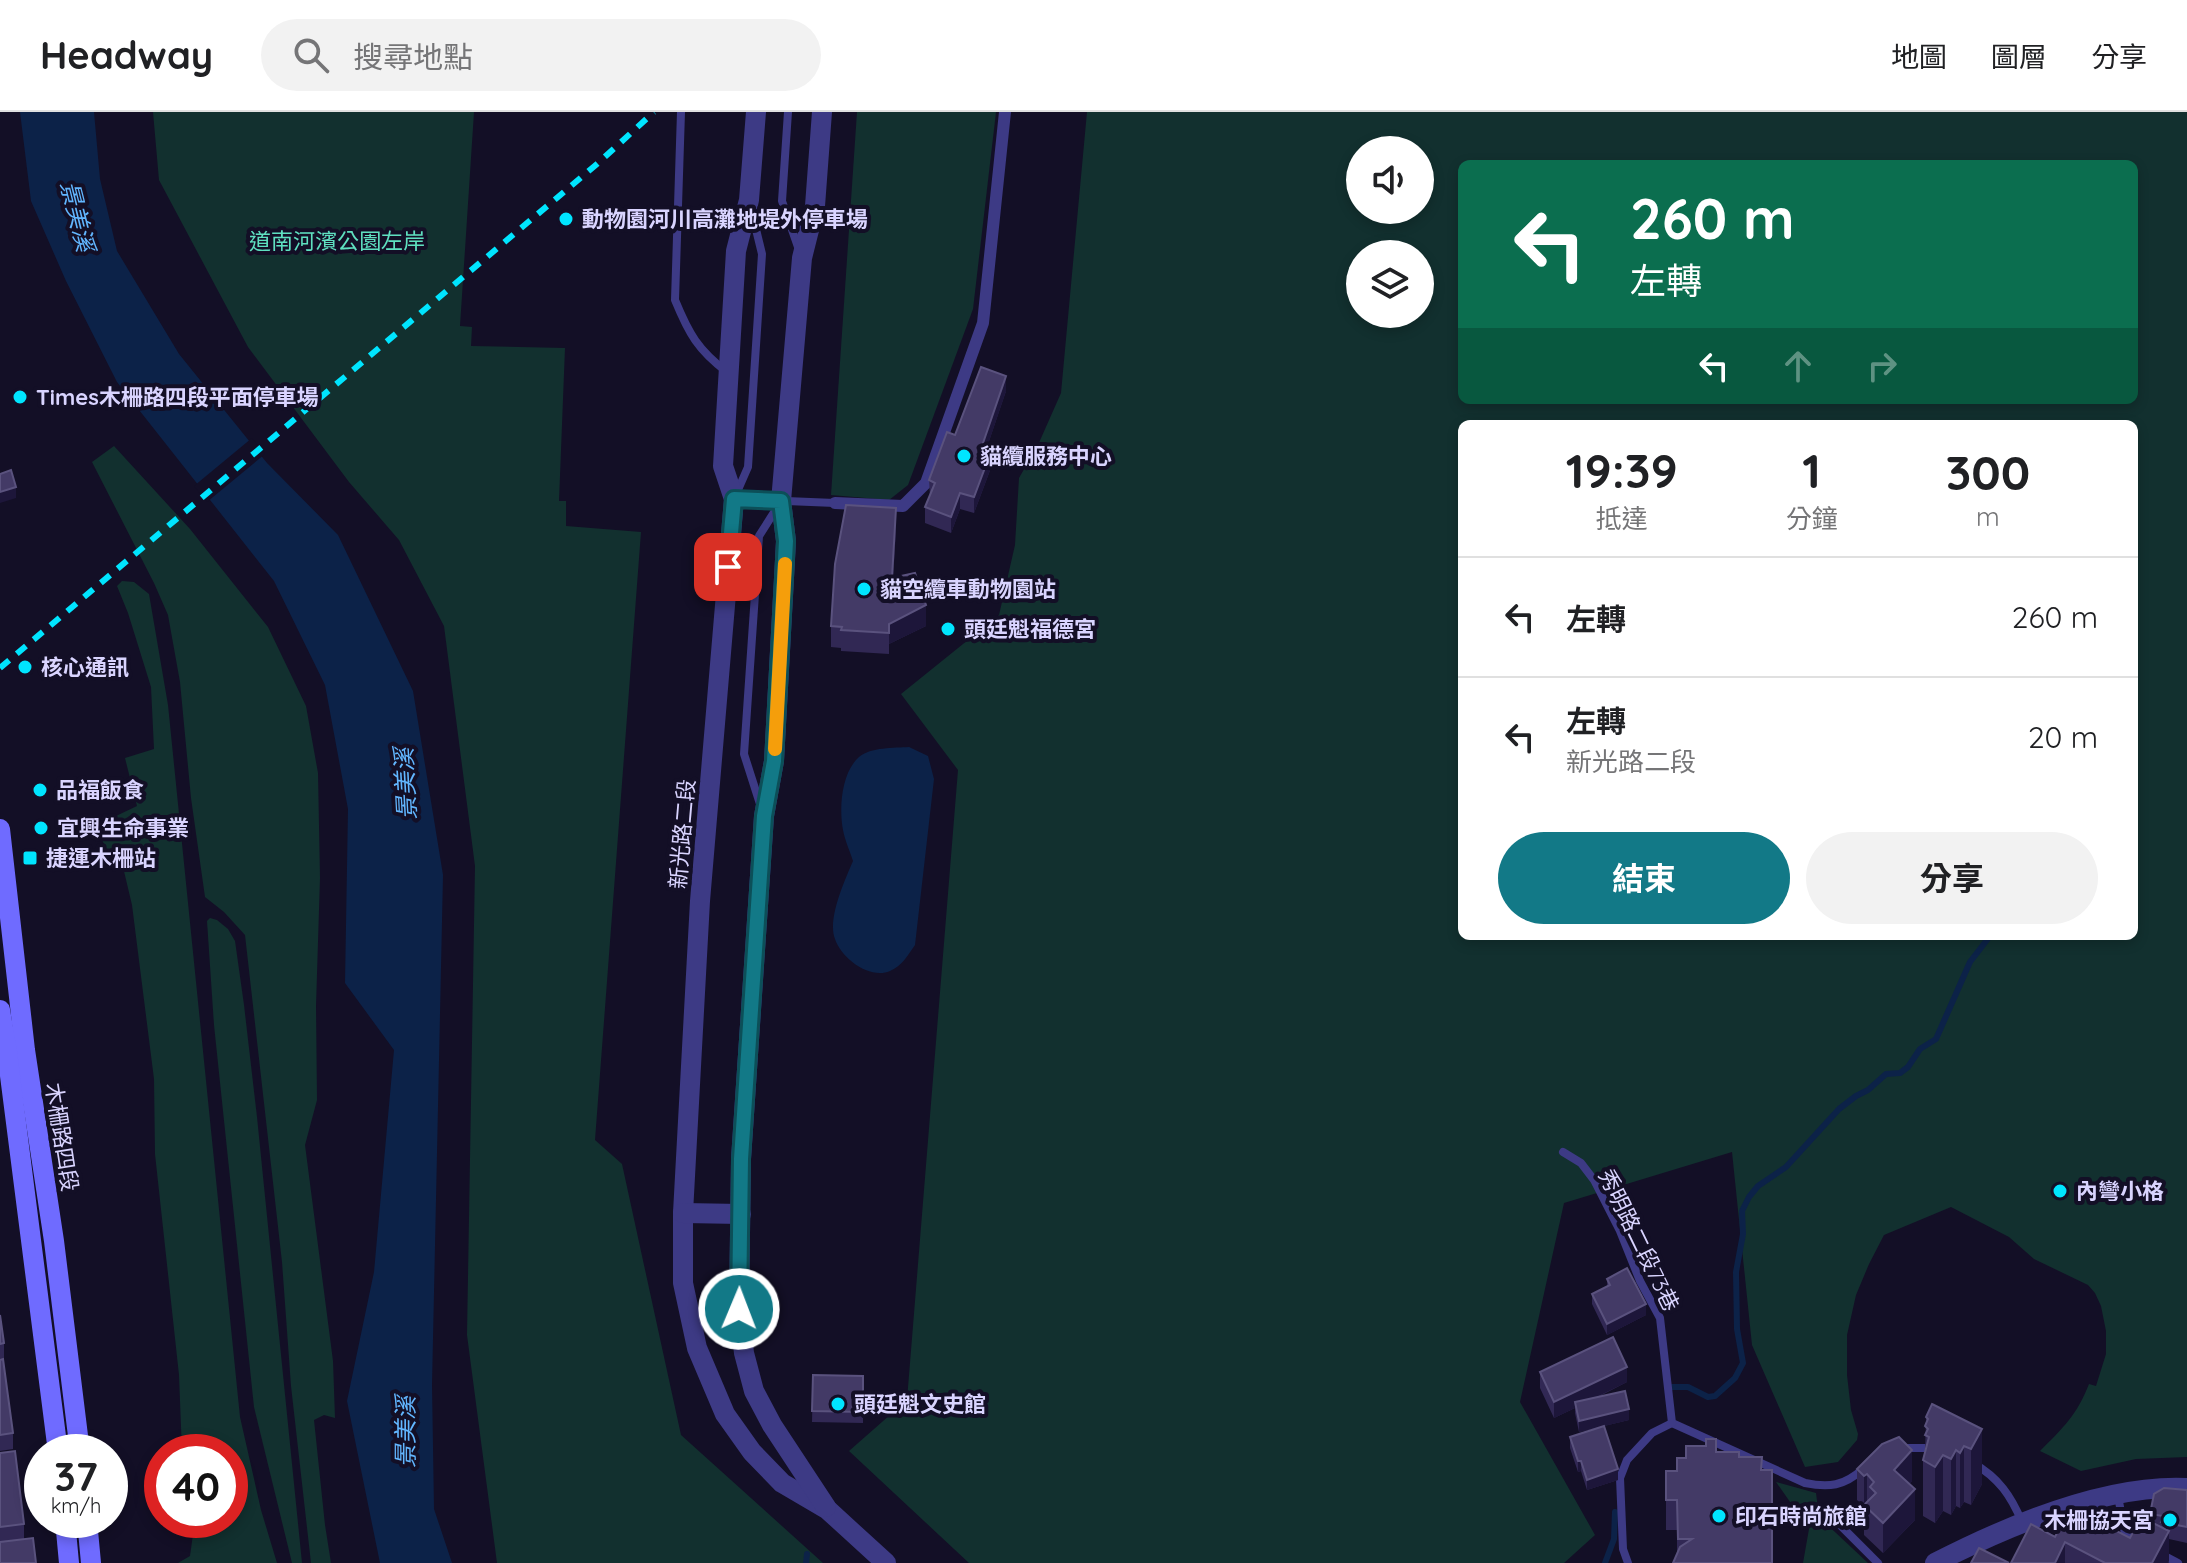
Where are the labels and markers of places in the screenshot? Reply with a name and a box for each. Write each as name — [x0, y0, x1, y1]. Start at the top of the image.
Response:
place label: 動物園河川高灘地堤外停車場 — [582, 205, 868, 233]
marker: 動物園河川高灘地堤外停車場 — [557, 210, 575, 228]
place label: Times木柵路四段平面停車場 — [36, 383, 319, 411]
marker: Times木柵路四段平面停車場 — [11, 388, 29, 406]
place label: 貓纜服務中心 — [980, 442, 1112, 470]
marker: 貓纜服務中心 — [955, 447, 973, 465]
pin — [694, 533, 762, 601]
place label: 貓空纜車動物園站 — [880, 575, 1056, 603]
marker: 貓空纜車動物園站 — [855, 580, 873, 598]
place label: 頭廷魁福德宮 — [964, 615, 1096, 643]
marker: 頭廷魁福德宮 — [939, 620, 957, 638]
place label: 核心通訊 — [41, 653, 129, 681]
marker: 核心通訊 — [16, 658, 34, 676]
place label: 品福飯食 — [56, 776, 144, 804]
marker: 品福飯食 — [31, 781, 49, 799]
place label: 宜興生命事業 — [57, 814, 189, 842]
marker: 宜興生命事業 — [32, 819, 50, 837]
place label: 捷運木柵站 — [46, 844, 156, 872]
marker: 捷運木柵站 — [21, 849, 39, 867]
place label: 內彎小格 — [2076, 1177, 2164, 1205]
marker: 內彎小格 — [2051, 1182, 2069, 1200]
place label: 頭廷魁文史館 — [854, 1390, 986, 1418]
marker: 頭廷魁文史館 — [829, 1395, 847, 1413]
place label: 印石時尚旅館 — [1735, 1502, 1867, 1530]
place label: 木柵協天宮 — [2044, 1506, 2154, 1534]
marker: 印石時尚旅館 — [1710, 1507, 1728, 1525]
marker: 木柵協天宮 — [2161, 1511, 2179, 1529]

